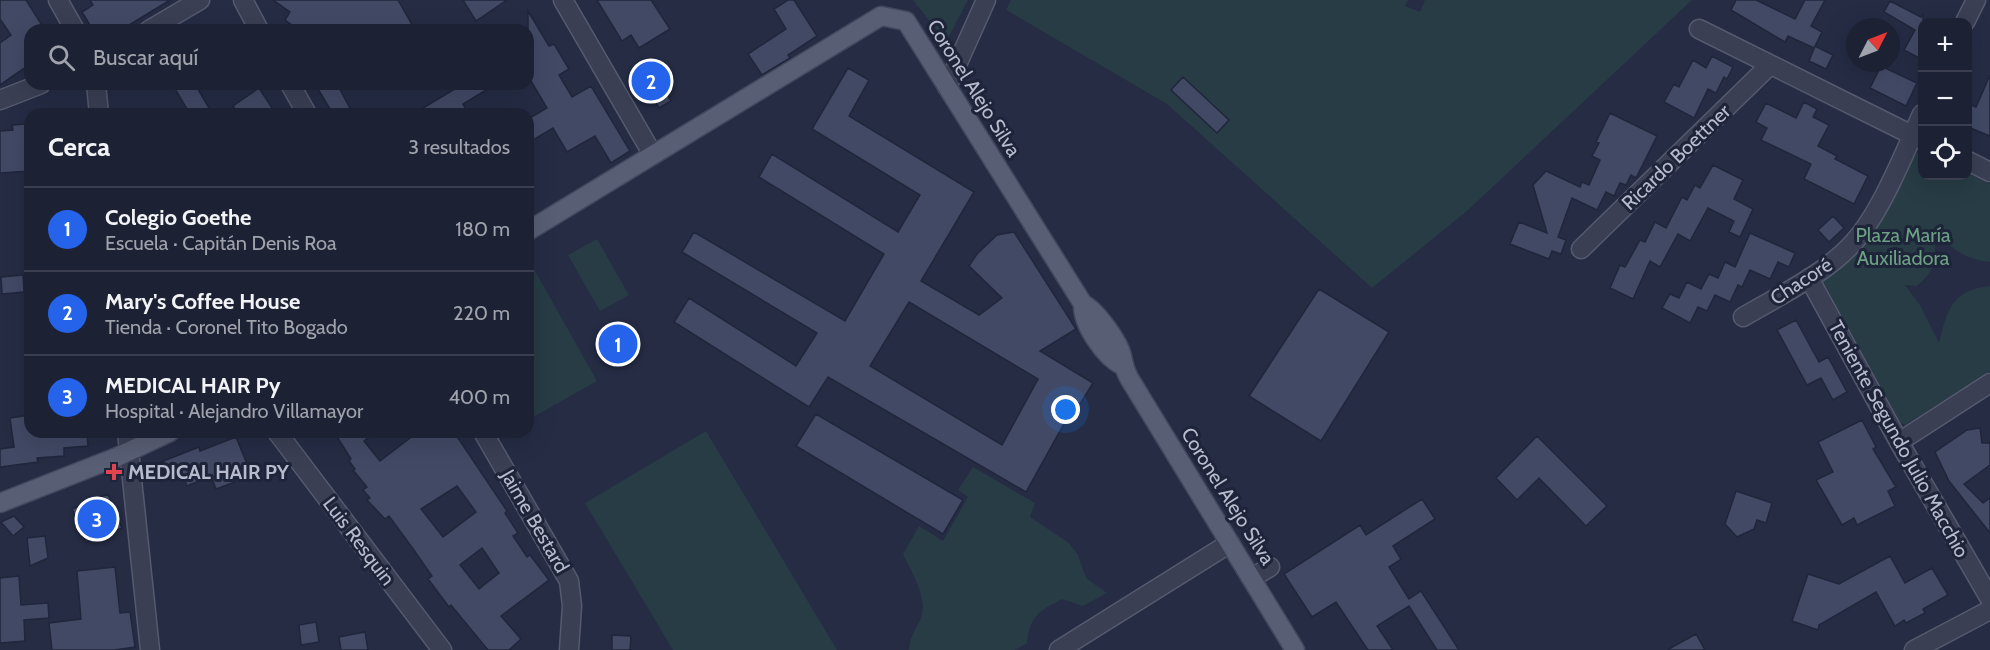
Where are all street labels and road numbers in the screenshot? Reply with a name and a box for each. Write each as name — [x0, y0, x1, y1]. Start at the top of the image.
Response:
street label: Coronel Alejo Silva — [922, 15, 1026, 161]
street label: Ricardo Boettner — [1617, 99, 1736, 215]
street label: Chacoré — [1766, 252, 1836, 310]
street label: Teniente Segundo Julio Macchio — [1824, 316, 1974, 562]
street label: Coronel Alejo Silva — [1176, 423, 1280, 569]
street label: Jaime Bestard — [495, 464, 574, 577]
street label: Luis Resquin — [318, 492, 400, 590]

